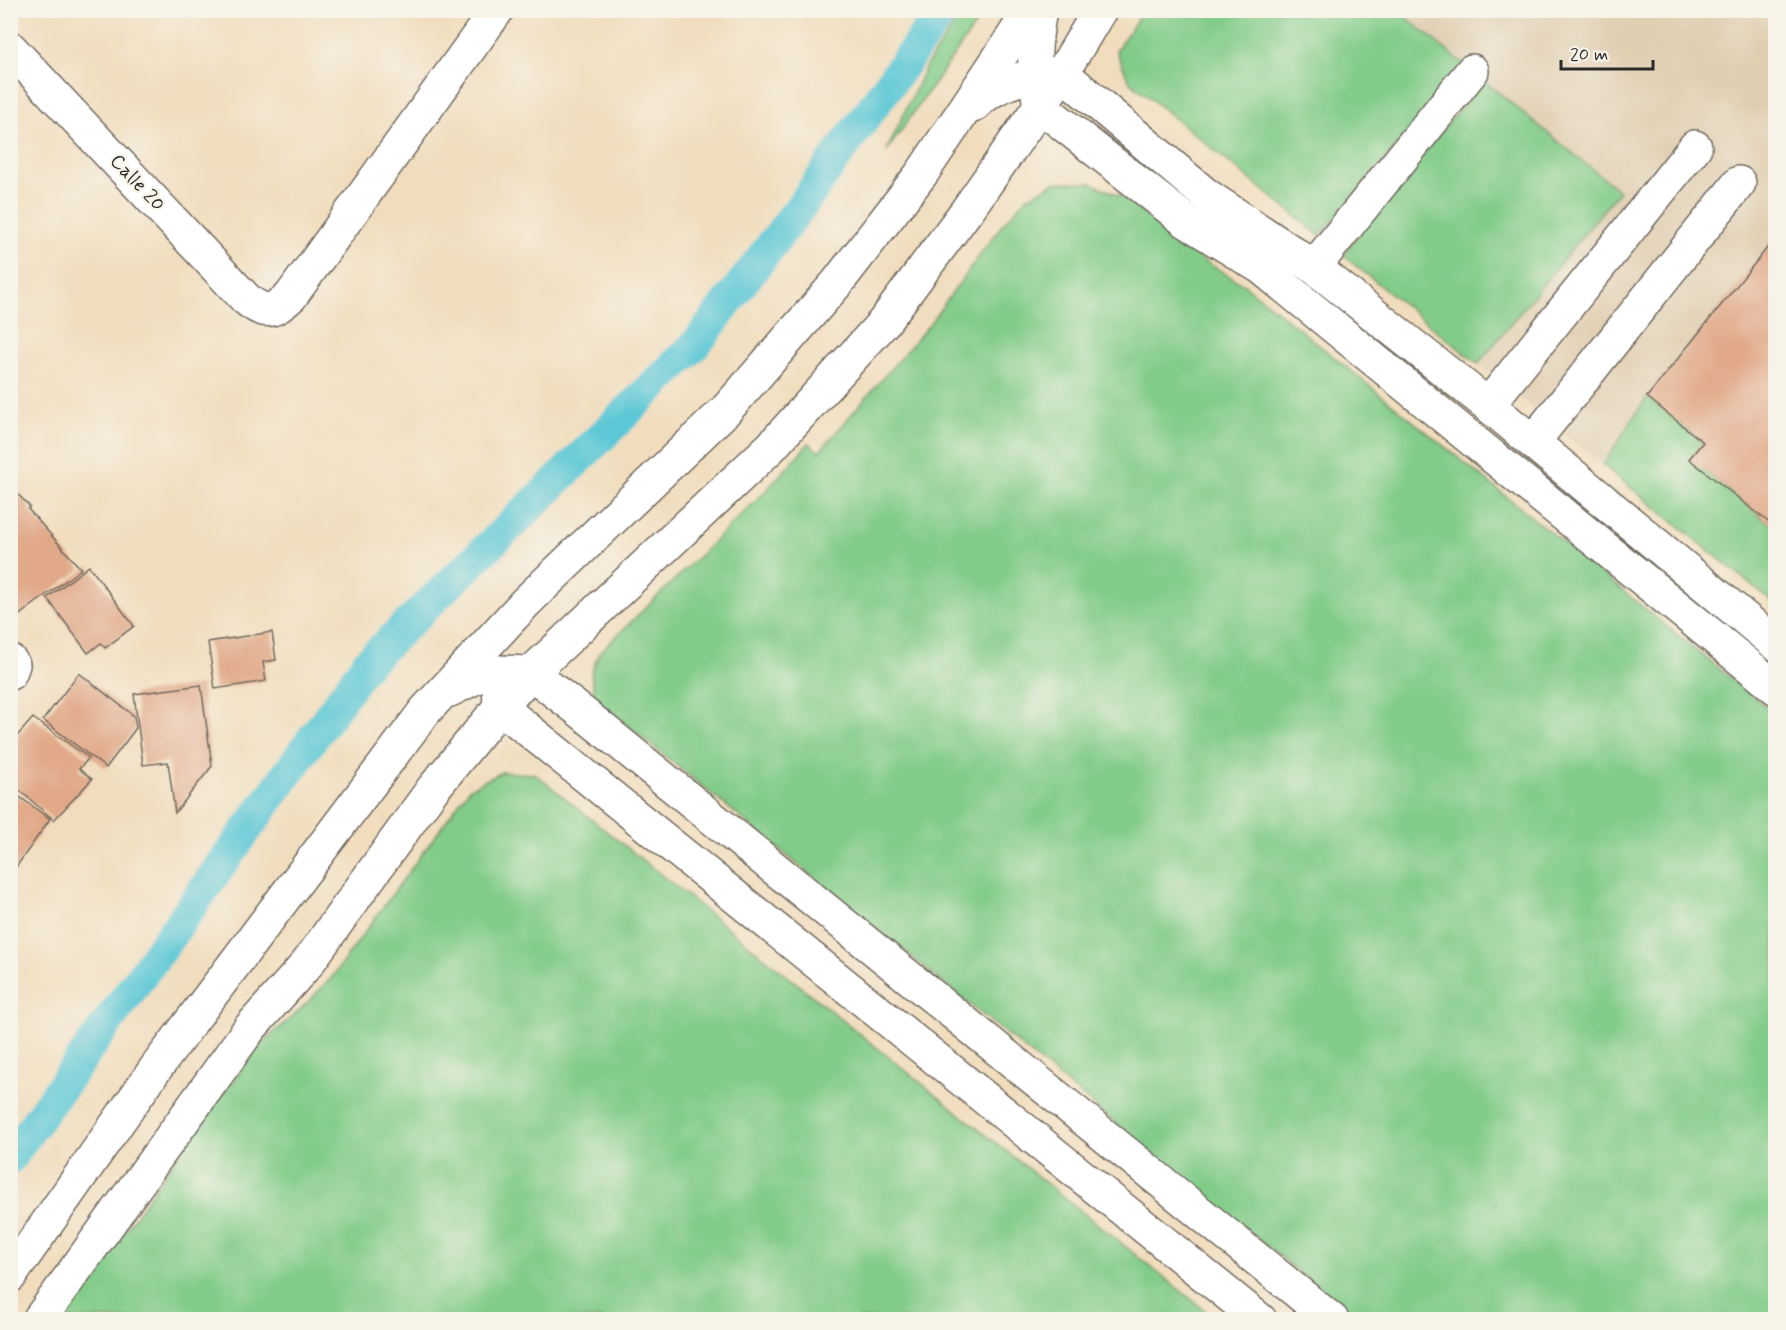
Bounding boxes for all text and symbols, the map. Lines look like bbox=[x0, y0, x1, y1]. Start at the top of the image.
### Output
scale bar bbox=[1561, 33, 1652, 71]
text: 20 m bbox=[1570, 43, 1608, 67]
street label: Calle 20 bbox=[103, 148, 171, 218]

